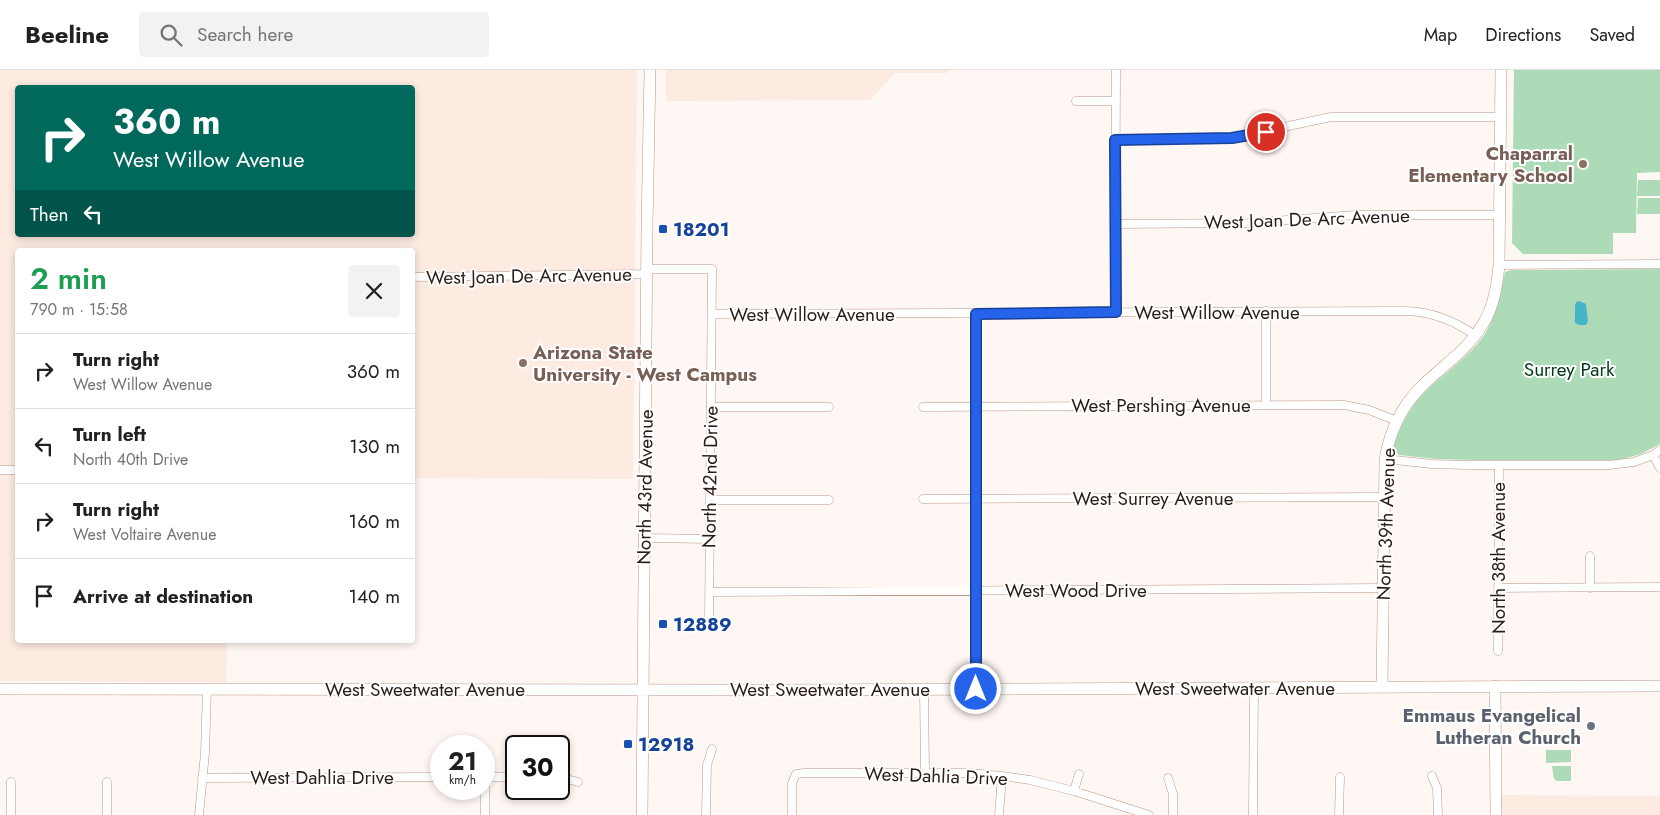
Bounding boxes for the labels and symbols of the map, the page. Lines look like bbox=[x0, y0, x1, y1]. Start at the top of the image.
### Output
pin bbox=[1245, 111, 1287, 153]
place label: Chaparral Elementary School bbox=[1408, 140, 1573, 189]
marker: Chaparral Elementary School bbox=[1577, 158, 1589, 170]
street label: West Joan De Arc Avenue bbox=[1204, 202, 1411, 236]
place label: 18201 bbox=[673, 216, 729, 243]
marker: 18201 bbox=[657, 223, 669, 235]
street label: West Joan De Arc Avenue bbox=[426, 261, 632, 291]
street label: West Willow Avenue bbox=[1134, 299, 1300, 326]
street label: West Willow Avenue bbox=[729, 301, 895, 328]
place label: Arizona State University - West Campus bbox=[532, 339, 757, 388]
park label: Surrey Park bbox=[1524, 356, 1615, 383]
marker: Arizona State University - West Campus bbox=[517, 357, 529, 369]
street label: West Pershing Avenue bbox=[1071, 392, 1251, 419]
street label: North 42nd Drive bbox=[695, 405, 725, 548]
street label: North 43rd Avenue bbox=[630, 409, 660, 565]
street label: North 39th Avenue bbox=[1370, 447, 1402, 601]
street label: North 38th Avenue bbox=[1485, 482, 1512, 634]
street label: West Surrey Avenue bbox=[1073, 485, 1234, 512]
street label: West Wood Drive bbox=[1005, 577, 1147, 604]
place label: 12889 bbox=[673, 611, 732, 638]
marker: 12889 bbox=[657, 618, 669, 630]
position arrow bbox=[949, 662, 1001, 714]
street label: West Sweetwater Avenue bbox=[1135, 675, 1335, 702]
street label: West Sweetwater Avenue bbox=[325, 676, 525, 703]
street label: West Sweetwater Avenue bbox=[730, 676, 930, 703]
place label: Emmaus Evangelical Lutheran Church bbox=[1403, 702, 1581, 751]
marker: Emmaus Evangelical Lutheran Church bbox=[1585, 720, 1597, 732]
place label: 12918 bbox=[638, 731, 694, 758]
speed limit sign: 30 bbox=[505, 735, 570, 800]
marker: 12918 bbox=[622, 738, 634, 750]
street label: West Dahlia Drive bbox=[864, 760, 1008, 792]
street label: West Dahlia Drive bbox=[250, 764, 394, 791]

